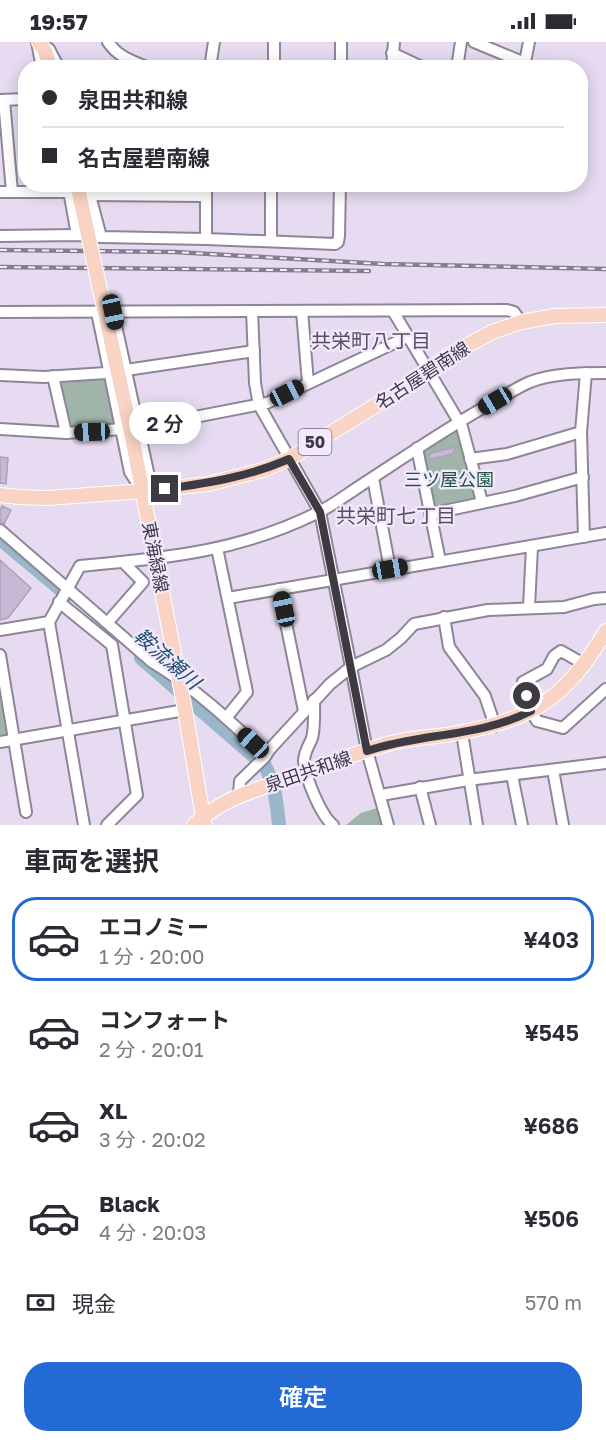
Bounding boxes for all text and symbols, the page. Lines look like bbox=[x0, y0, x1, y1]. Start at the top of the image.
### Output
text: 19:57 bbox=[30, 8, 88, 35]
text: 泉田共和線 bbox=[78, 86, 188, 113]
text: 名古屋碧南線 bbox=[78, 144, 210, 171]
car bbox=[100, 293, 126, 331]
district label: 共栄町八丁目 bbox=[311, 328, 431, 352]
street label: 名古屋碧南線 bbox=[371, 336, 473, 414]
car bbox=[267, 377, 307, 409]
car bbox=[475, 384, 515, 418]
callout: 2 分 bbox=[129, 402, 201, 444]
text: 2 分 bbox=[147, 411, 183, 435]
car bbox=[74, 422, 110, 442]
road number: 50 bbox=[298, 429, 332, 455]
park label: 三ツ屋公園 bbox=[404, 468, 494, 490]
route end bbox=[151, 475, 178, 502]
district label: 共栄町七丁目 bbox=[336, 503, 456, 527]
street label: 東海緑線 bbox=[138, 520, 174, 594]
car bbox=[371, 557, 409, 581]
car bbox=[271, 590, 297, 628]
water label: 鞍流瀬川 bbox=[130, 623, 208, 695]
route start bbox=[513, 682, 540, 709]
car bbox=[234, 724, 272, 762]
street label: 泉田共和線 bbox=[262, 746, 354, 796]
text: 車両を選択 bbox=[24, 845, 159, 877]
icon: car bbox=[27, 912, 81, 966]
text: エコノミー bbox=[99, 913, 209, 940]
text: ¥403 bbox=[524, 926, 579, 953]
text: 1 分 · 20:00 bbox=[99, 944, 205, 968]
icon: car bbox=[27, 1005, 81, 1059]
text: コンフォート bbox=[99, 1006, 230, 1033]
text: ¥545 bbox=[525, 1019, 579, 1046]
text: 2 分 · 20:01 bbox=[99, 1037, 204, 1061]
text: XL bbox=[99, 1097, 127, 1124]
icon: car bbox=[27, 1098, 81, 1152]
text: ¥686 bbox=[523, 1112, 579, 1139]
text: 3 分 · 20:02 bbox=[99, 1127, 206, 1151]
text: Black bbox=[99, 1190, 160, 1217]
icon: car bbox=[27, 1191, 81, 1245]
text: ¥506 bbox=[524, 1205, 579, 1232]
text: 4 分 · 20:03 bbox=[99, 1220, 206, 1244]
icon: cash bbox=[24, 1286, 57, 1319]
text: 現金 bbox=[72, 1290, 116, 1317]
text: 570 m bbox=[525, 1290, 582, 1314]
button: 確定 bbox=[24, 1362, 582, 1431]

